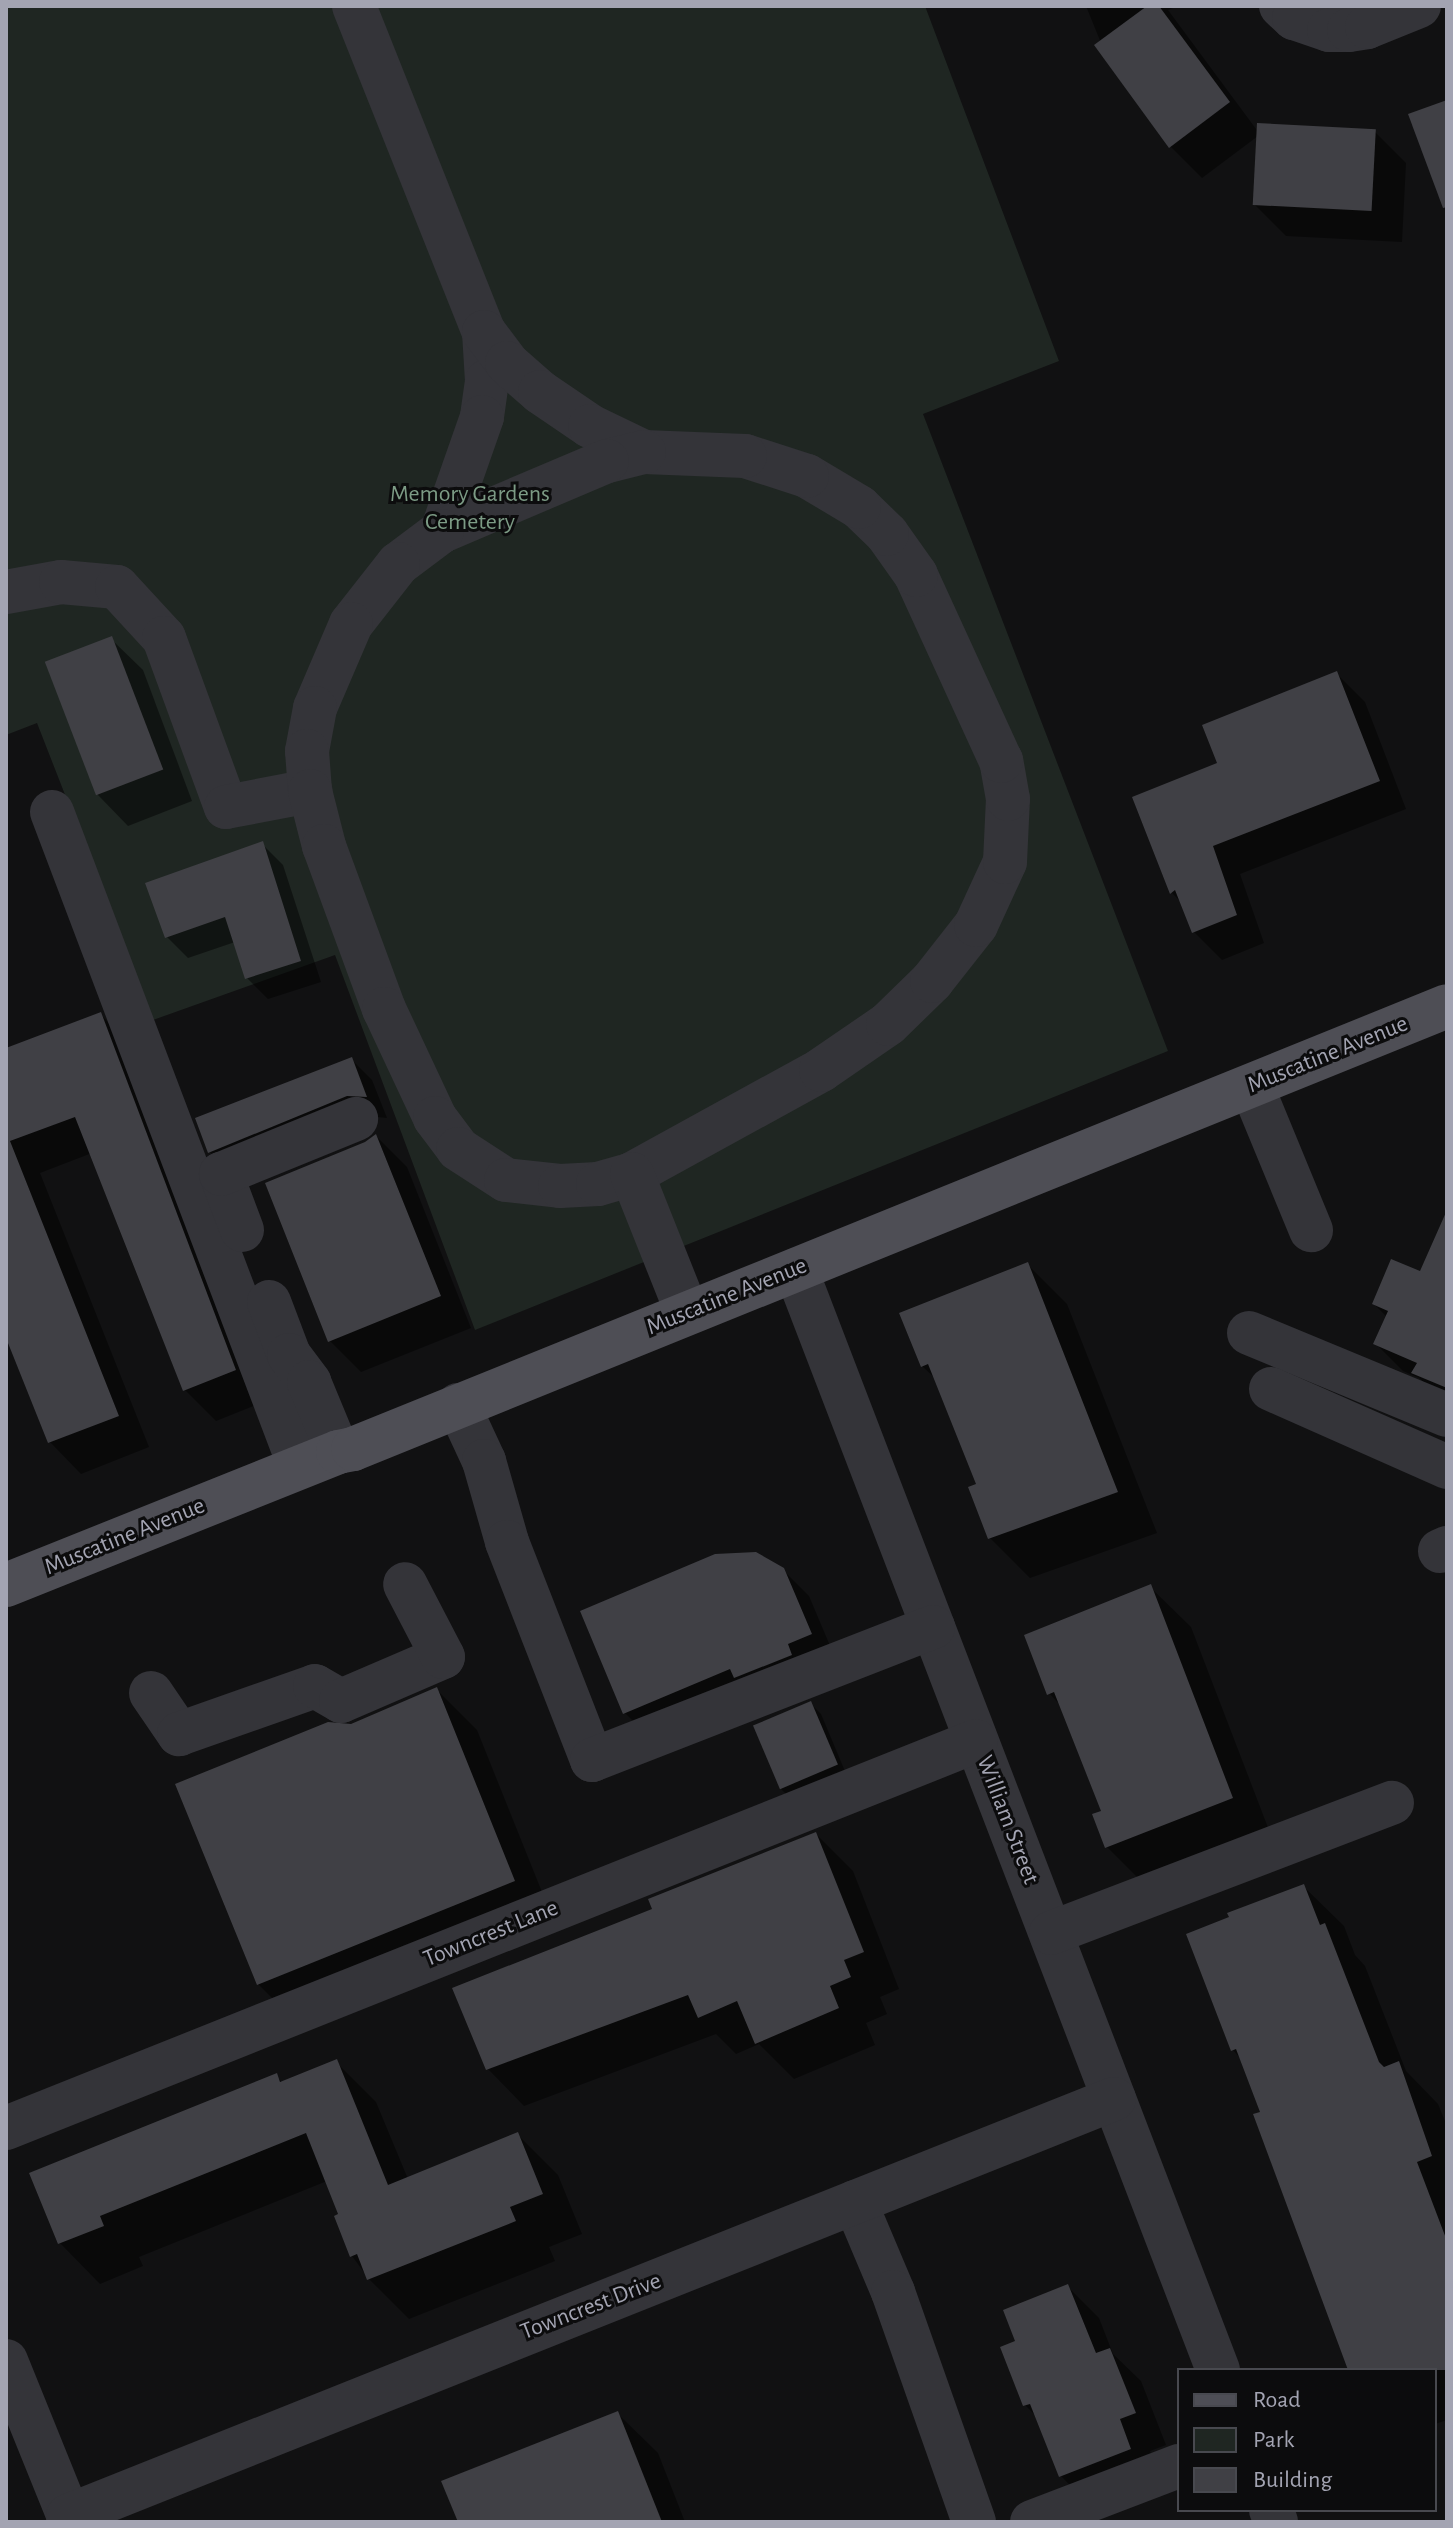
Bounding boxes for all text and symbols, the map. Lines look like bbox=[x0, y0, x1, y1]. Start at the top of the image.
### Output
park label: Memory Gardens Cemetery bbox=[390, 481, 550, 537]
street label: Muscatine Avenue bbox=[1244, 1010, 1412, 1100]
street label: Muscatine Avenue bbox=[643, 1252, 811, 1342]
street label: Muscatine Avenue bbox=[41, 1492, 209, 1582]
street label: William Street bbox=[969, 1752, 1045, 1888]
street label: Towncrest Lane bbox=[419, 1894, 563, 1974]
street label: Towncrest Drive bbox=[517, 2267, 665, 2347]
legend bbox=[1177, 2368, 1437, 2512]
text: Road bbox=[1253, 2388, 1301, 2412]
text: Park bbox=[1253, 2428, 1294, 2452]
text: Building bbox=[1253, 2468, 1332, 2492]

